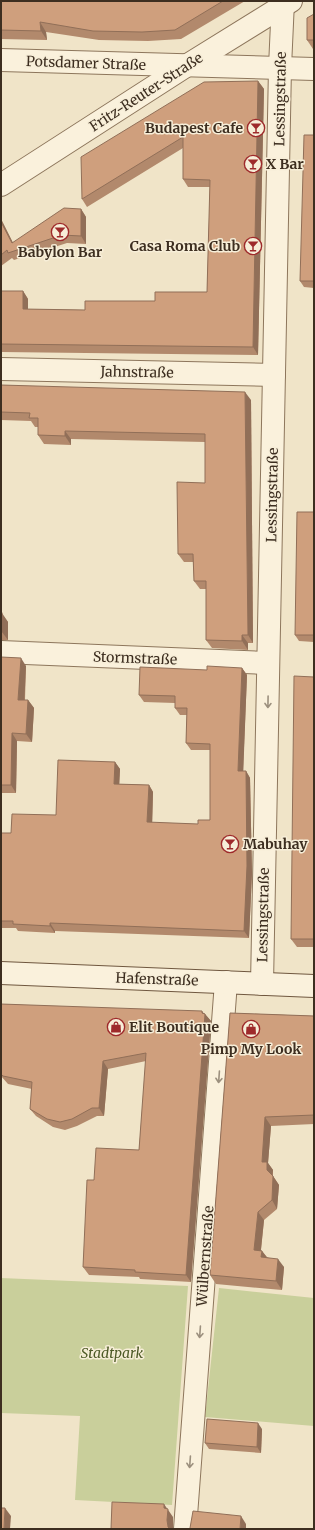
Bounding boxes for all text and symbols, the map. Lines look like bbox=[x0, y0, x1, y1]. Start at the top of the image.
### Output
street label: Fritz-Reuter-Straße bbox=[86, 49, 206, 135]
street label: Potsdamer Straße bbox=[26, 52, 146, 74]
street label: Lessingstraße bbox=[270, 52, 290, 146]
bar icon: Budapest Cafe bbox=[246, 118, 266, 138]
place label: Budapest Cafe bbox=[145, 119, 243, 137]
bar icon: X Bar bbox=[243, 154, 263, 174]
place label: X Bar bbox=[266, 155, 304, 173]
bar icon: Babylon Bar bbox=[50, 222, 70, 242]
bar icon: Casa Roma Club bbox=[243, 236, 263, 256]
place label: Casa Roma Club bbox=[130, 237, 240, 255]
place label: Babylon Bar bbox=[18, 243, 103, 261]
street label: Jahnstraße bbox=[99, 362, 174, 382]
street label: Lessingstraße bbox=[262, 448, 282, 542]
street label: Stormstraße bbox=[93, 648, 177, 668]
one-way arrow bbox=[264, 695, 271, 708]
bar icon: Mabuhay bbox=[220, 834, 240, 854]
place label: Mabuhay bbox=[243, 835, 308, 853]
street label: Lessingstraße bbox=[253, 868, 273, 962]
street label: Hafenstraße bbox=[115, 969, 199, 989]
shop icon: Elit Boutique bbox=[106, 1017, 126, 1037]
place label: Elit Boutique bbox=[129, 1018, 219, 1036]
shop icon: Pimp My Look bbox=[241, 1019, 261, 1039]
place label: Pimp My Look bbox=[201, 1040, 302, 1058]
one-way arrow bbox=[215, 1070, 222, 1083]
street label: Wülbernstraße bbox=[192, 1205, 218, 1308]
one-way arrow bbox=[196, 1325, 203, 1338]
park label: Stadtpark bbox=[81, 1344, 143, 1362]
one-way arrow bbox=[187, 1455, 194, 1468]

